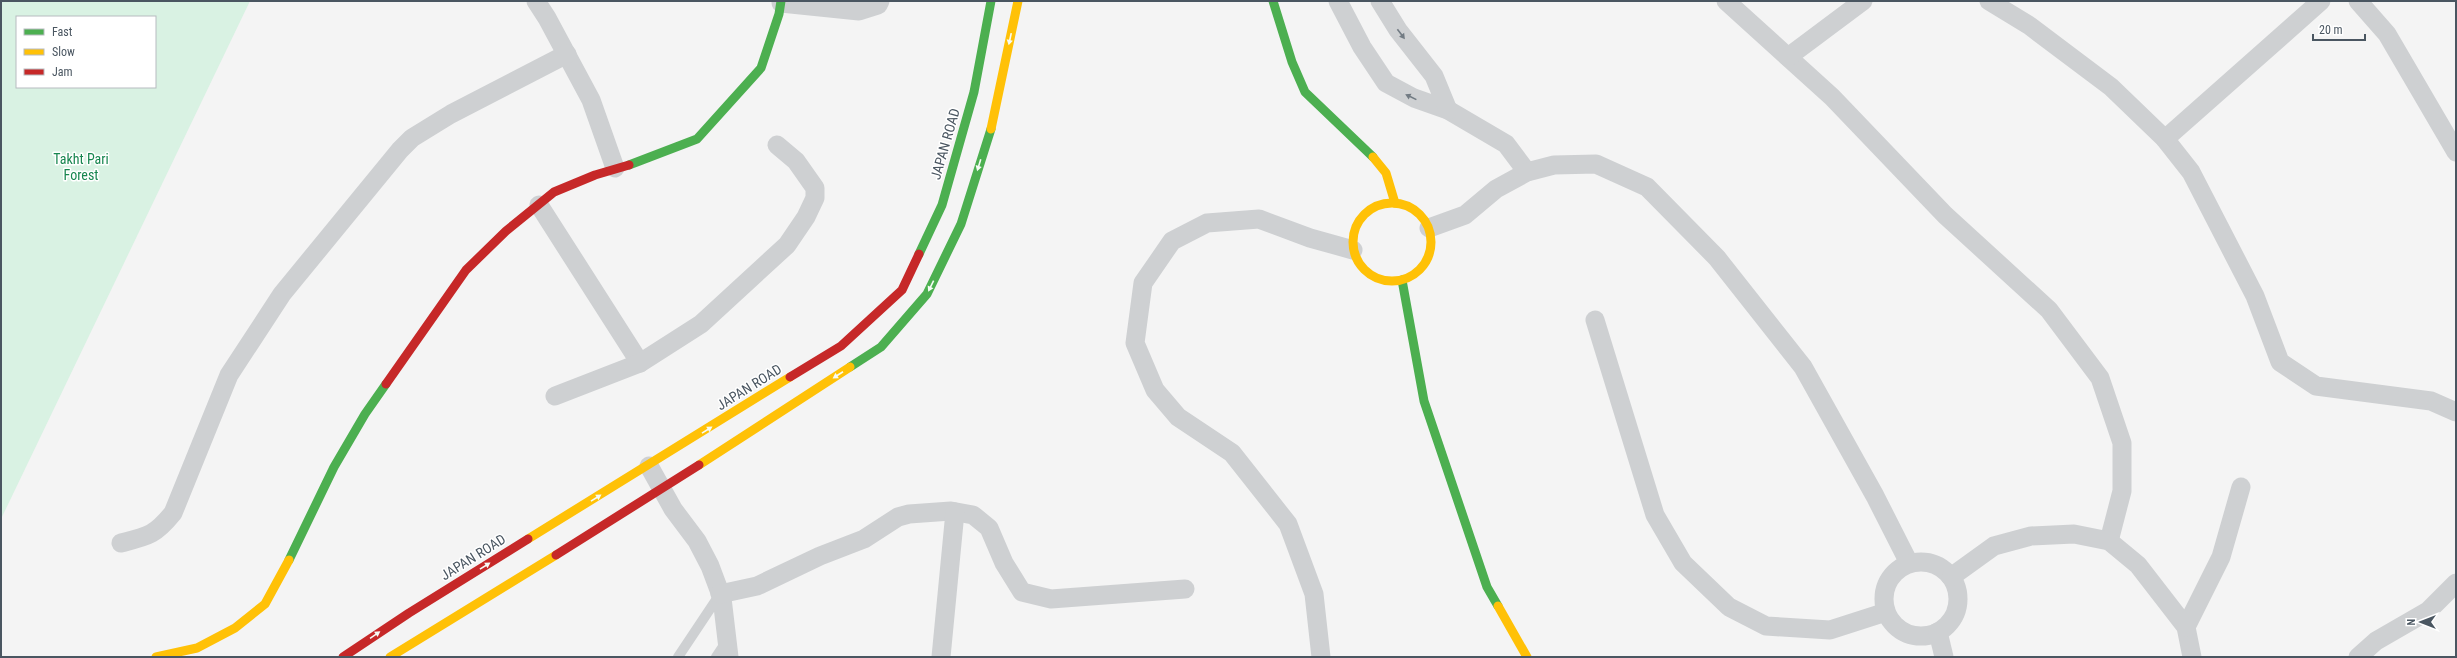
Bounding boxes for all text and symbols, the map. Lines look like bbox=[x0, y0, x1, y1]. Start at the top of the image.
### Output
legend bbox=[16, 16, 156, 88]
scale bar bbox=[2313, 16, 2365, 42]
text: 20 m bbox=[2319, 23, 2343, 37]
text: Fast bbox=[52, 25, 73, 39]
one-way arrow bbox=[1397, 29, 1405, 40]
one-way arrow bbox=[1007, 33, 1013, 45]
text: Slow bbox=[52, 45, 75, 59]
text: Jam bbox=[52, 65, 73, 79]
one-way arrow bbox=[1406, 93, 1417, 100]
street label: JAPAN ROAD bbox=[927, 107, 963, 181]
park label: Takht Pari Forest bbox=[53, 151, 109, 183]
one-way arrow bbox=[976, 160, 982, 172]
one-way arrow bbox=[928, 280, 934, 291]
street label: JAPAN ROAD bbox=[714, 361, 784, 413]
one-way arrow bbox=[833, 371, 843, 379]
one-way arrow bbox=[701, 426, 713, 433]
one-way arrow bbox=[591, 494, 601, 502]
street label: JAPAN ROAD bbox=[438, 531, 508, 583]
one-way arrow bbox=[479, 562, 491, 569]
north arrow bbox=[2401, 602, 2441, 642]
text: N bbox=[2405, 618, 2418, 625]
one-way arrow bbox=[370, 631, 381, 639]

